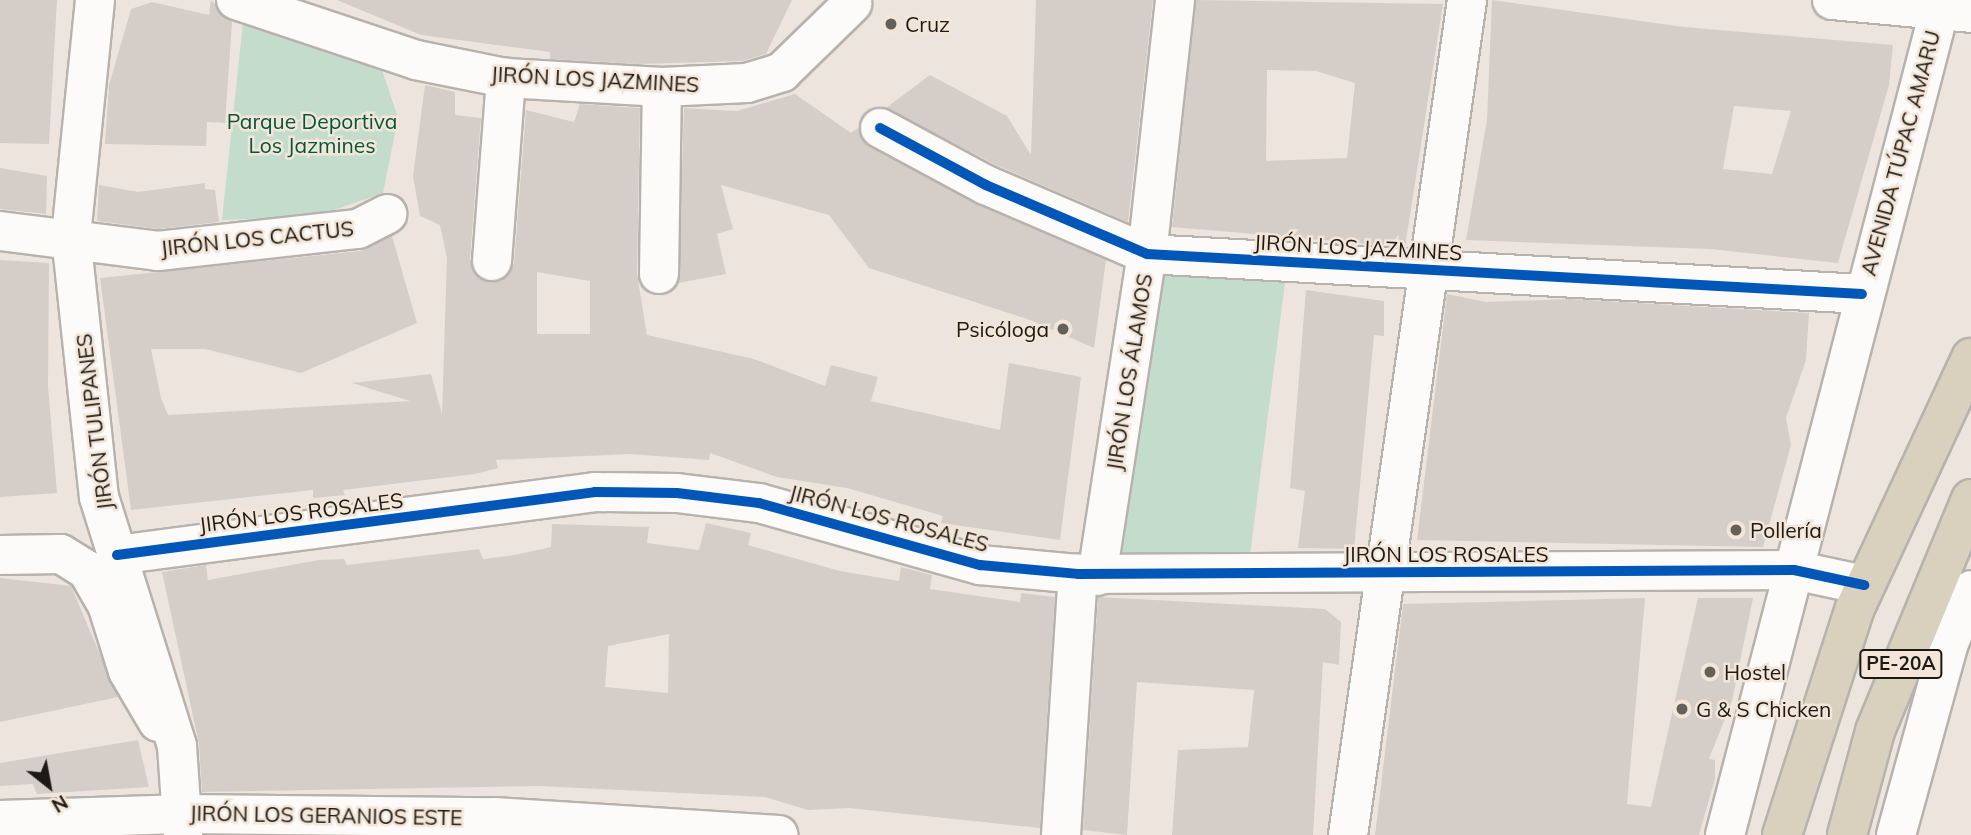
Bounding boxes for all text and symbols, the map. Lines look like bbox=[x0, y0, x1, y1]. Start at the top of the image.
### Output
place label: Cruz bbox=[905, 11, 950, 37]
marker: Cruz bbox=[883, 16, 899, 32]
street label: AVENIDA TÚPAC AMARU bbox=[1855, 28, 1945, 278]
street label: JIRÓN LOS JAZMINES bbox=[490, 61, 700, 97]
park label: Parque Deportiva Los Jazmines bbox=[227, 108, 397, 158]
street label: JIRÓN LOS CACTUS bbox=[159, 215, 355, 261]
street label: JIRÓN LOS JAZMINES bbox=[1253, 229, 1463, 265]
street label: JIRÓN LOS ÁLAMOS bbox=[1101, 272, 1157, 472]
place label: Psicóloga bbox=[956, 316, 1049, 342]
marker: Psicóloga bbox=[1055, 321, 1071, 337]
street label: JIRÓN TULIPANES bbox=[71, 332, 117, 512]
street label: JIRÓN LOS ROSALES bbox=[787, 479, 991, 557]
street label: JIRÓN LOS ROSALES bbox=[198, 487, 404, 537]
place label: Pollería bbox=[1750, 517, 1822, 543]
marker: Pollería bbox=[1728, 522, 1744, 538]
street label: JIRÓN LOS ROSALES bbox=[1343, 541, 1549, 567]
road number: PE-20A bbox=[1859, 649, 1943, 680]
place label: Hostel bbox=[1724, 659, 1786, 685]
marker: Hostel bbox=[1702, 664, 1718, 680]
place label: G & S Chicken bbox=[1696, 696, 1831, 722]
marker: G & S Chicken bbox=[1674, 701, 1690, 717]
north arrow bbox=[14, 751, 84, 821]
text: N bbox=[47, 790, 72, 818]
street label: JIRÓN LOS GERANIOS ESTE bbox=[189, 800, 463, 830]

